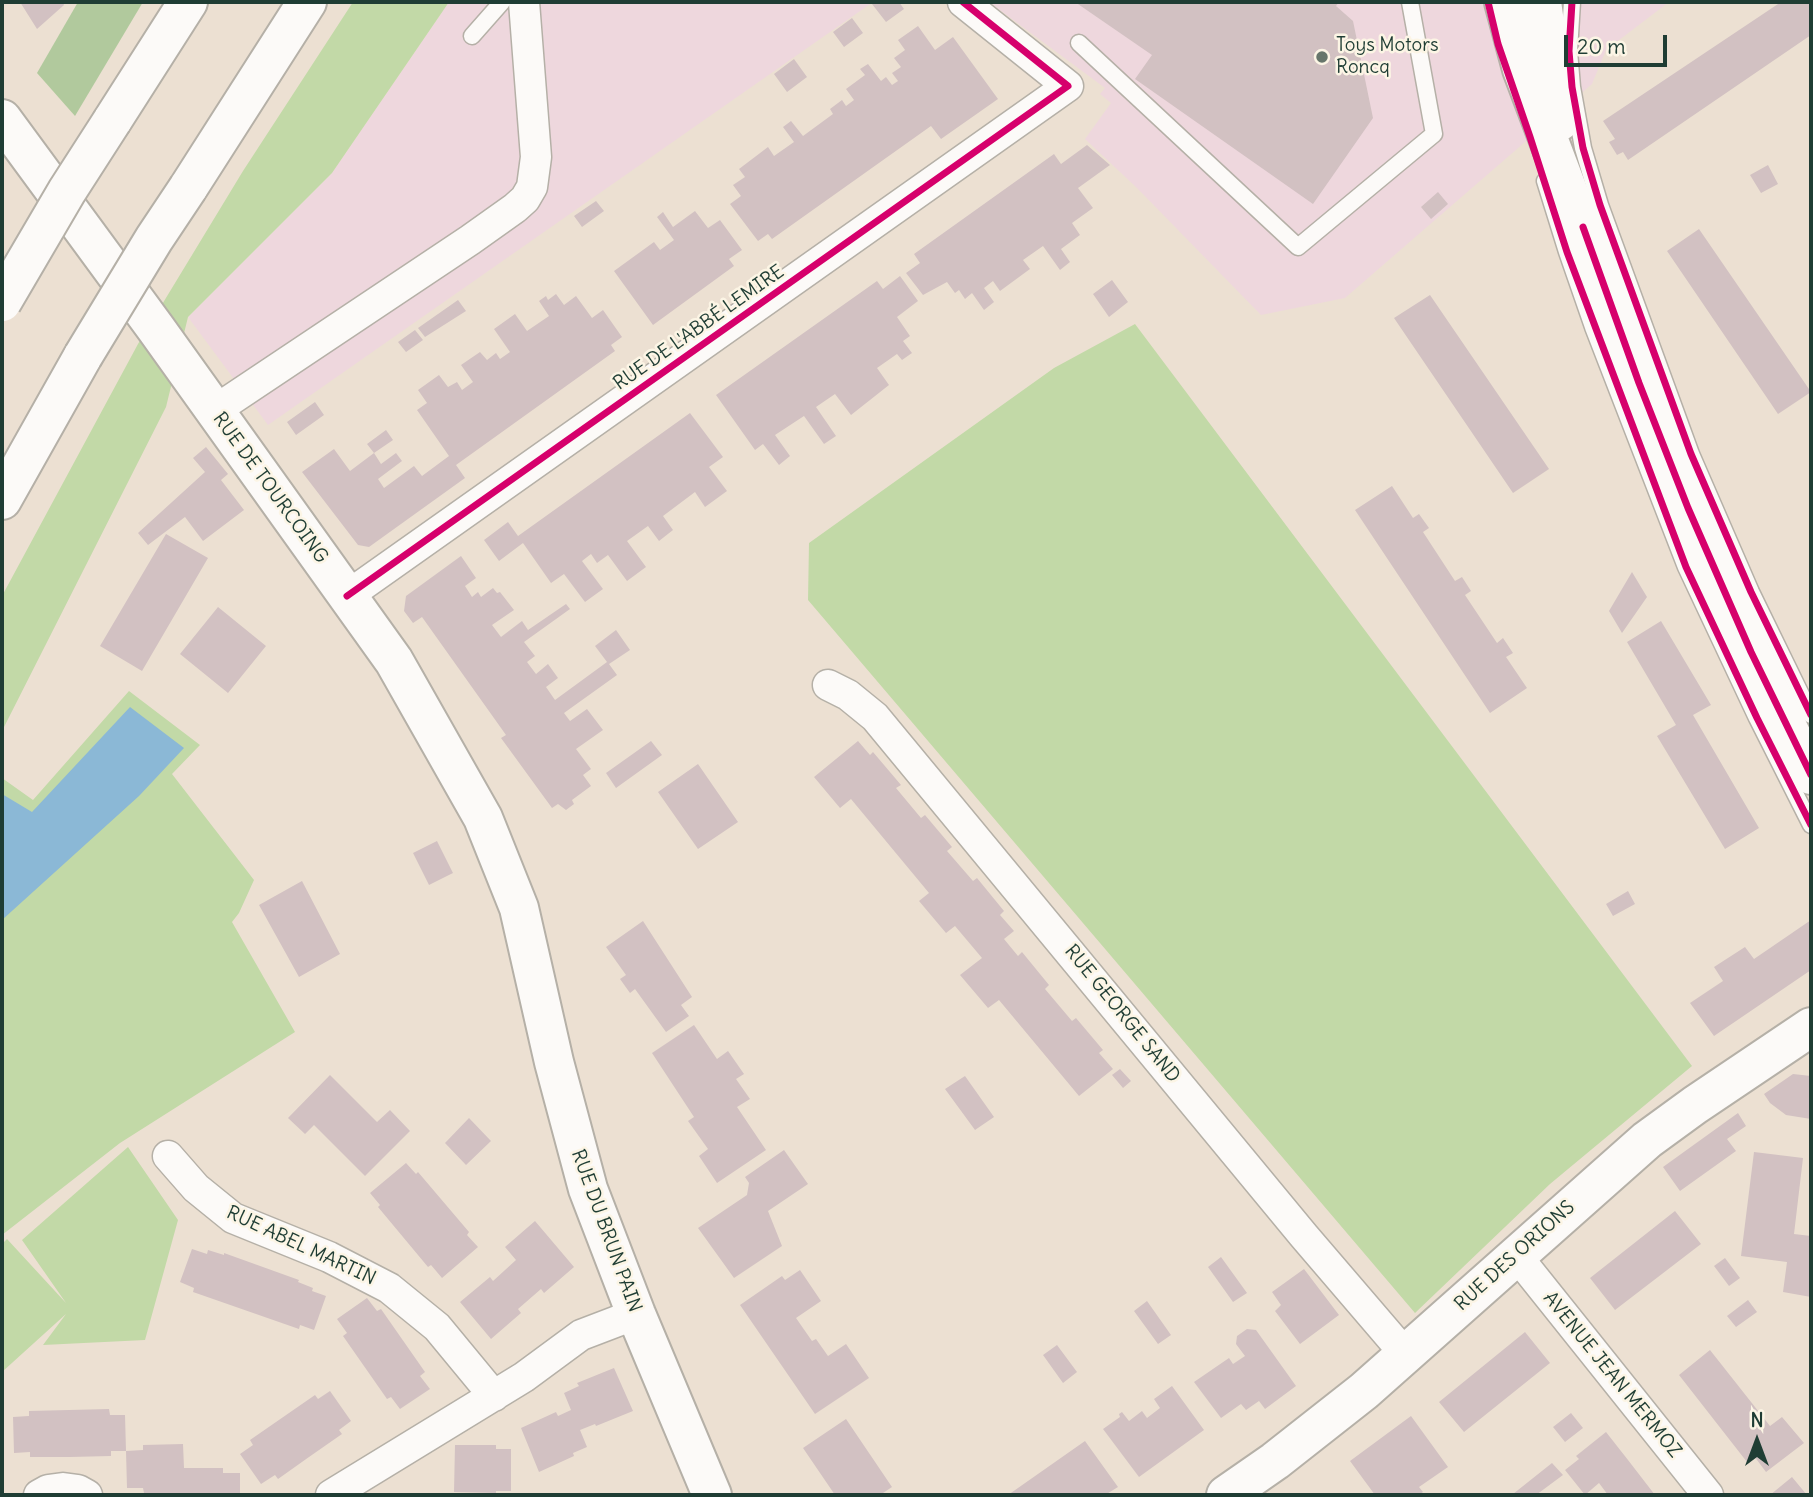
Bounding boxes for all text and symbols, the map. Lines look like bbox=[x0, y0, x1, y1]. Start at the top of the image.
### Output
scale bar bbox=[1568, 21, 1671, 65]
text: 20 m bbox=[1577, 33, 1626, 60]
place label: Toys Motors Roncq bbox=[1336, 35, 1439, 79]
marker: Toys Motors Roncq bbox=[1314, 49, 1330, 65]
street label: RUE DE L'ABBÉ LEMIRE bbox=[609, 260, 789, 396]
street label: RUE DE TOURCOING bbox=[208, 408, 332, 568]
street label: RUE GEORGE SAND bbox=[1059, 940, 1185, 1088]
street label: RUE DU BRUN PAIN bbox=[566, 1147, 646, 1315]
street label: RUE DES ORIONS bbox=[1450, 1196, 1580, 1316]
street label: RUE ABEL MARTIN bbox=[223, 1201, 379, 1291]
street label: AVENUE JEAN MERMOZ bbox=[1538, 1287, 1686, 1463]
north arrow bbox=[1722, 1406, 1792, 1476]
text: N bbox=[1750, 1408, 1764, 1432]

